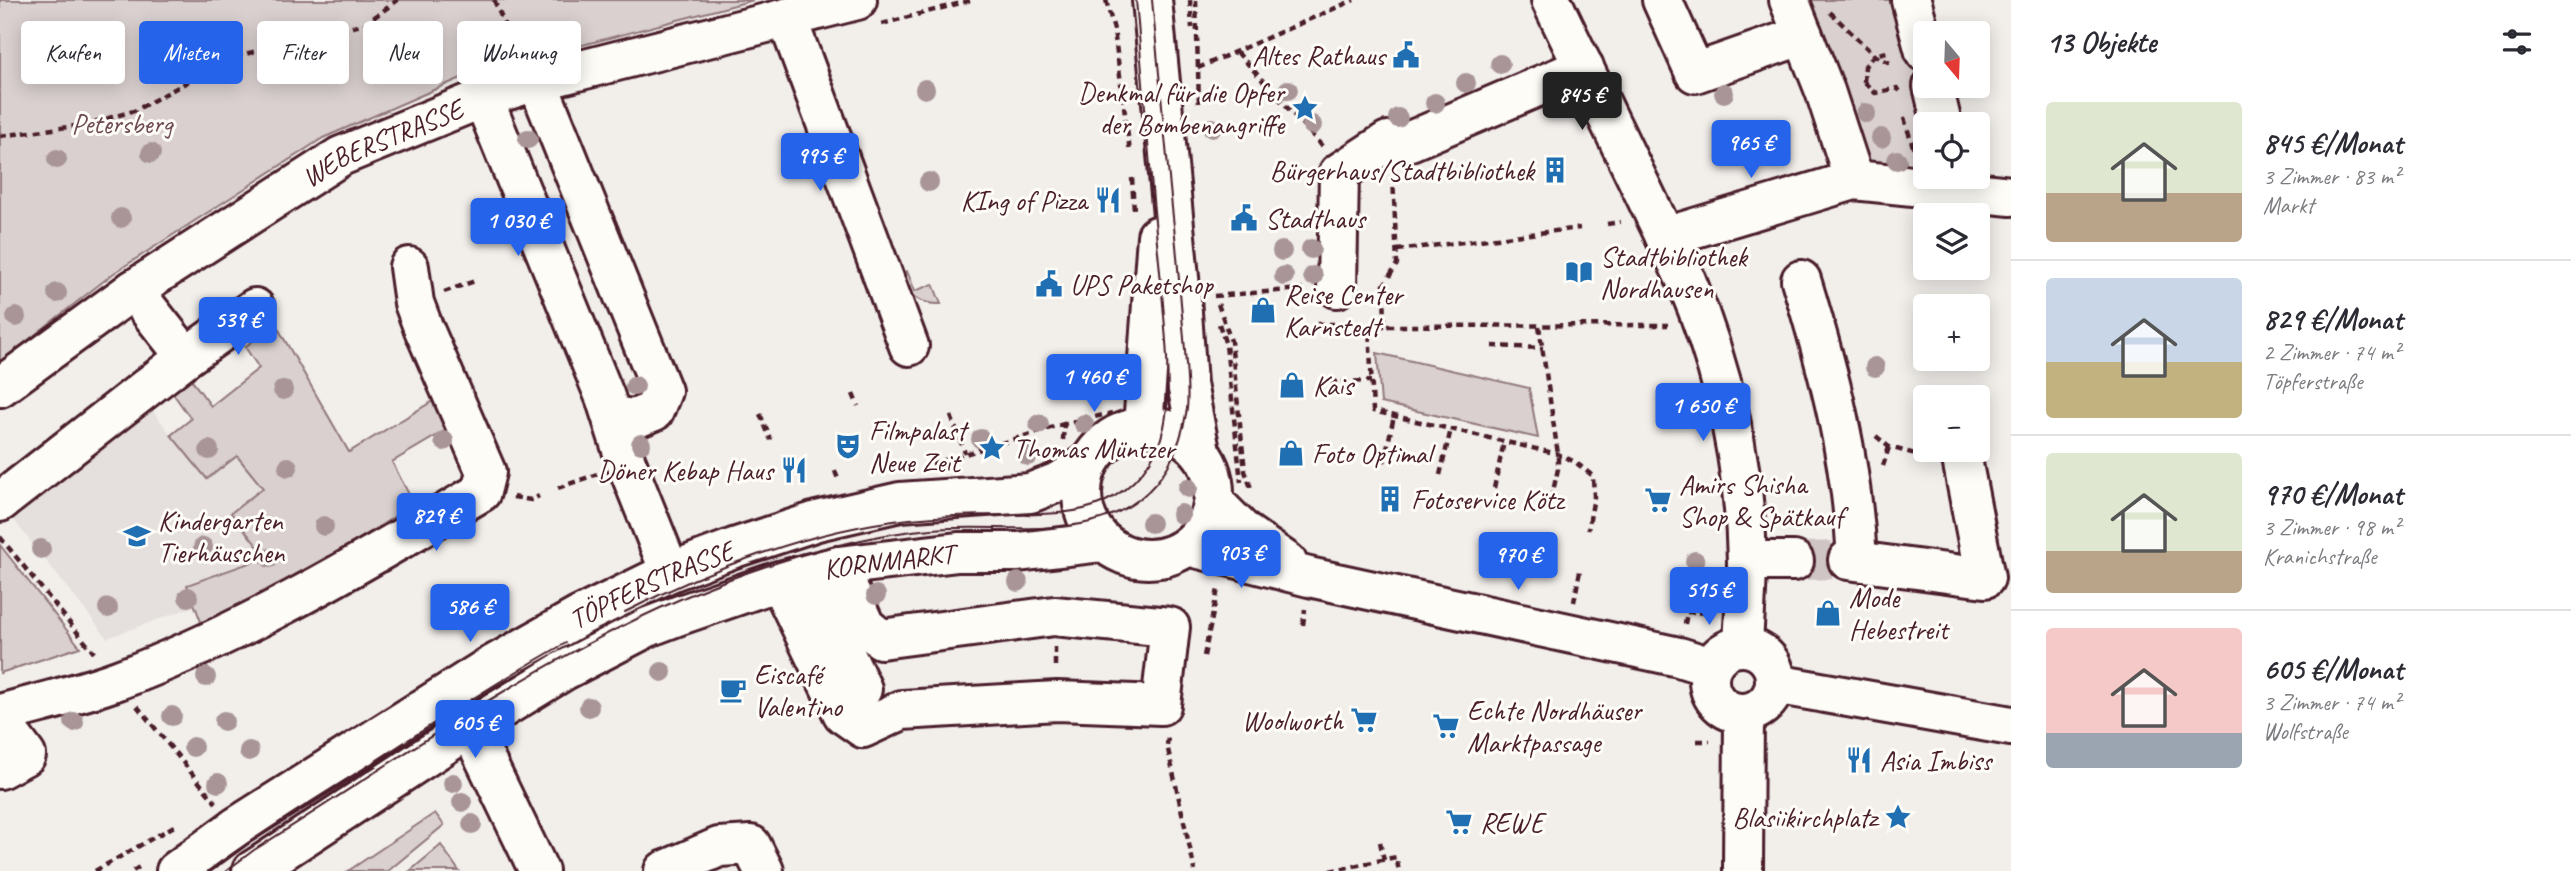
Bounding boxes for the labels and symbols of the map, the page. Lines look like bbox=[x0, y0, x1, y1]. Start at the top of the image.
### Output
north arrow bbox=[1913, 21, 1990, 98]
place label: Altes Rathaus bbox=[1252, 38, 1387, 73]
public building icon: Altes Rathaus bbox=[1391, 40, 1421, 70]
pin: 845 € bbox=[1533, 72, 1631, 132]
place label: Denkmal für die Opfer der Bombenangriffe bbox=[1078, 75, 1286, 142]
street label: WEBERSTRASSE bbox=[295, 90, 470, 194]
place icon: Denkmal für die Opfer der Bombenangriffe bbox=[1290, 93, 1320, 123]
park label: Petersberg bbox=[72, 106, 174, 141]
pin: 965 € bbox=[1702, 120, 1800, 180]
pin: 995 € bbox=[771, 134, 869, 193]
place label: Bürgerhaus/Stadtbibliothek bbox=[1270, 153, 1536, 188]
building icon: Bürgerhaus/Stadtbibliothek bbox=[1540, 155, 1570, 185]
place label: KIng of Pizza bbox=[961, 183, 1090, 218]
restaurant icon: KIng of Pizza bbox=[1093, 185, 1123, 215]
pin: 1 030 € bbox=[453, 198, 583, 258]
place label: Stadthaus bbox=[1265, 201, 1368, 236]
public building icon: Stadthaus bbox=[1229, 203, 1259, 233]
place label: Stadtbibliothek Nordhausen bbox=[1600, 239, 1748, 306]
library icon: Stadtbibliothek Nordhausen bbox=[1564, 257, 1594, 287]
place label: UPS Paketshop bbox=[1070, 267, 1214, 302]
public building icon: UPS Paketshop bbox=[1034, 269, 1064, 299]
place label: Reise Center Karnstedt bbox=[1284, 277, 1405, 344]
shop icon: Reise Center Karnstedt bbox=[1248, 295, 1278, 325]
pin: 539 € bbox=[189, 298, 287, 357]
pin: 1 460 € bbox=[1029, 354, 1159, 414]
place label: Kais bbox=[1313, 368, 1355, 403]
shop icon: Kais bbox=[1277, 370, 1307, 400]
pin: 1 650 € bbox=[1638, 384, 1768, 443]
place label: Filmpalast Neue Zeit bbox=[869, 413, 970, 480]
theatre icon: Filmpalast Neue Zeit bbox=[833, 431, 863, 461]
place label: Thomas Müntzer bbox=[1013, 431, 1177, 466]
place icon: Thomas Müntzer bbox=[977, 433, 1007, 463]
place label: Foto Optimal bbox=[1312, 436, 1437, 471]
shop icon: Foto Optimal bbox=[1276, 438, 1306, 468]
place label: Döner Kebap Haus bbox=[597, 453, 775, 488]
restaurant icon: Döner Kebap Haus bbox=[779, 455, 809, 485]
place label: Amirs Shisha Shop & Spätkauf bbox=[1679, 467, 1849, 534]
place label: Fotoservice Kötz bbox=[1411, 482, 1566, 517]
building icon: Fotoservice Kötz bbox=[1375, 484, 1405, 514]
supermarket icon: Amirs Shisha Shop & Spätkauf bbox=[1643, 485, 1673, 515]
pin: 829 € bbox=[387, 494, 485, 553]
place label: Kindergarten Tierhäuschen bbox=[158, 503, 286, 570]
school or university icon: Kindergarten Tierhäuschen bbox=[122, 521, 152, 551]
pin: 903 € bbox=[1192, 530, 1290, 590]
street label: TÖPFERSTRASSE bbox=[562, 531, 741, 636]
pin: 970 € bbox=[1469, 532, 1567, 592]
street label: KORNMARKT bbox=[819, 534, 962, 587]
pin: 515 € bbox=[1660, 568, 1758, 627]
place label: Mode Hebestreit bbox=[1849, 580, 1950, 647]
pin: 586 € bbox=[421, 584, 519, 644]
shop icon: Mode Hebestreit bbox=[1813, 598, 1843, 628]
place label: Eiscafé Valentino bbox=[754, 657, 844, 724]
cafe icon: Eiscafé Valentino bbox=[718, 675, 748, 705]
place label: Echte Nordhäuser Marktpassage bbox=[1467, 693, 1643, 760]
pin: 605 € bbox=[426, 700, 524, 760]
place label: Woolworth bbox=[1242, 703, 1344, 738]
supermarket icon: Woolworth bbox=[1349, 705, 1379, 735]
supermarket icon: Echte Nordhäuser Marktpassage bbox=[1431, 711, 1461, 741]
place label: Asia Imbiss bbox=[1880, 743, 1994, 778]
restaurant icon: Asia Imbiss bbox=[1844, 745, 1874, 775]
place label: Blasiikirchplatz bbox=[1732, 800, 1880, 835]
place icon: Blasiikirchplatz bbox=[1883, 802, 1913, 832]
place label: REWE bbox=[1480, 805, 1547, 840]
supermarket icon: REWE bbox=[1444, 807, 1474, 837]

